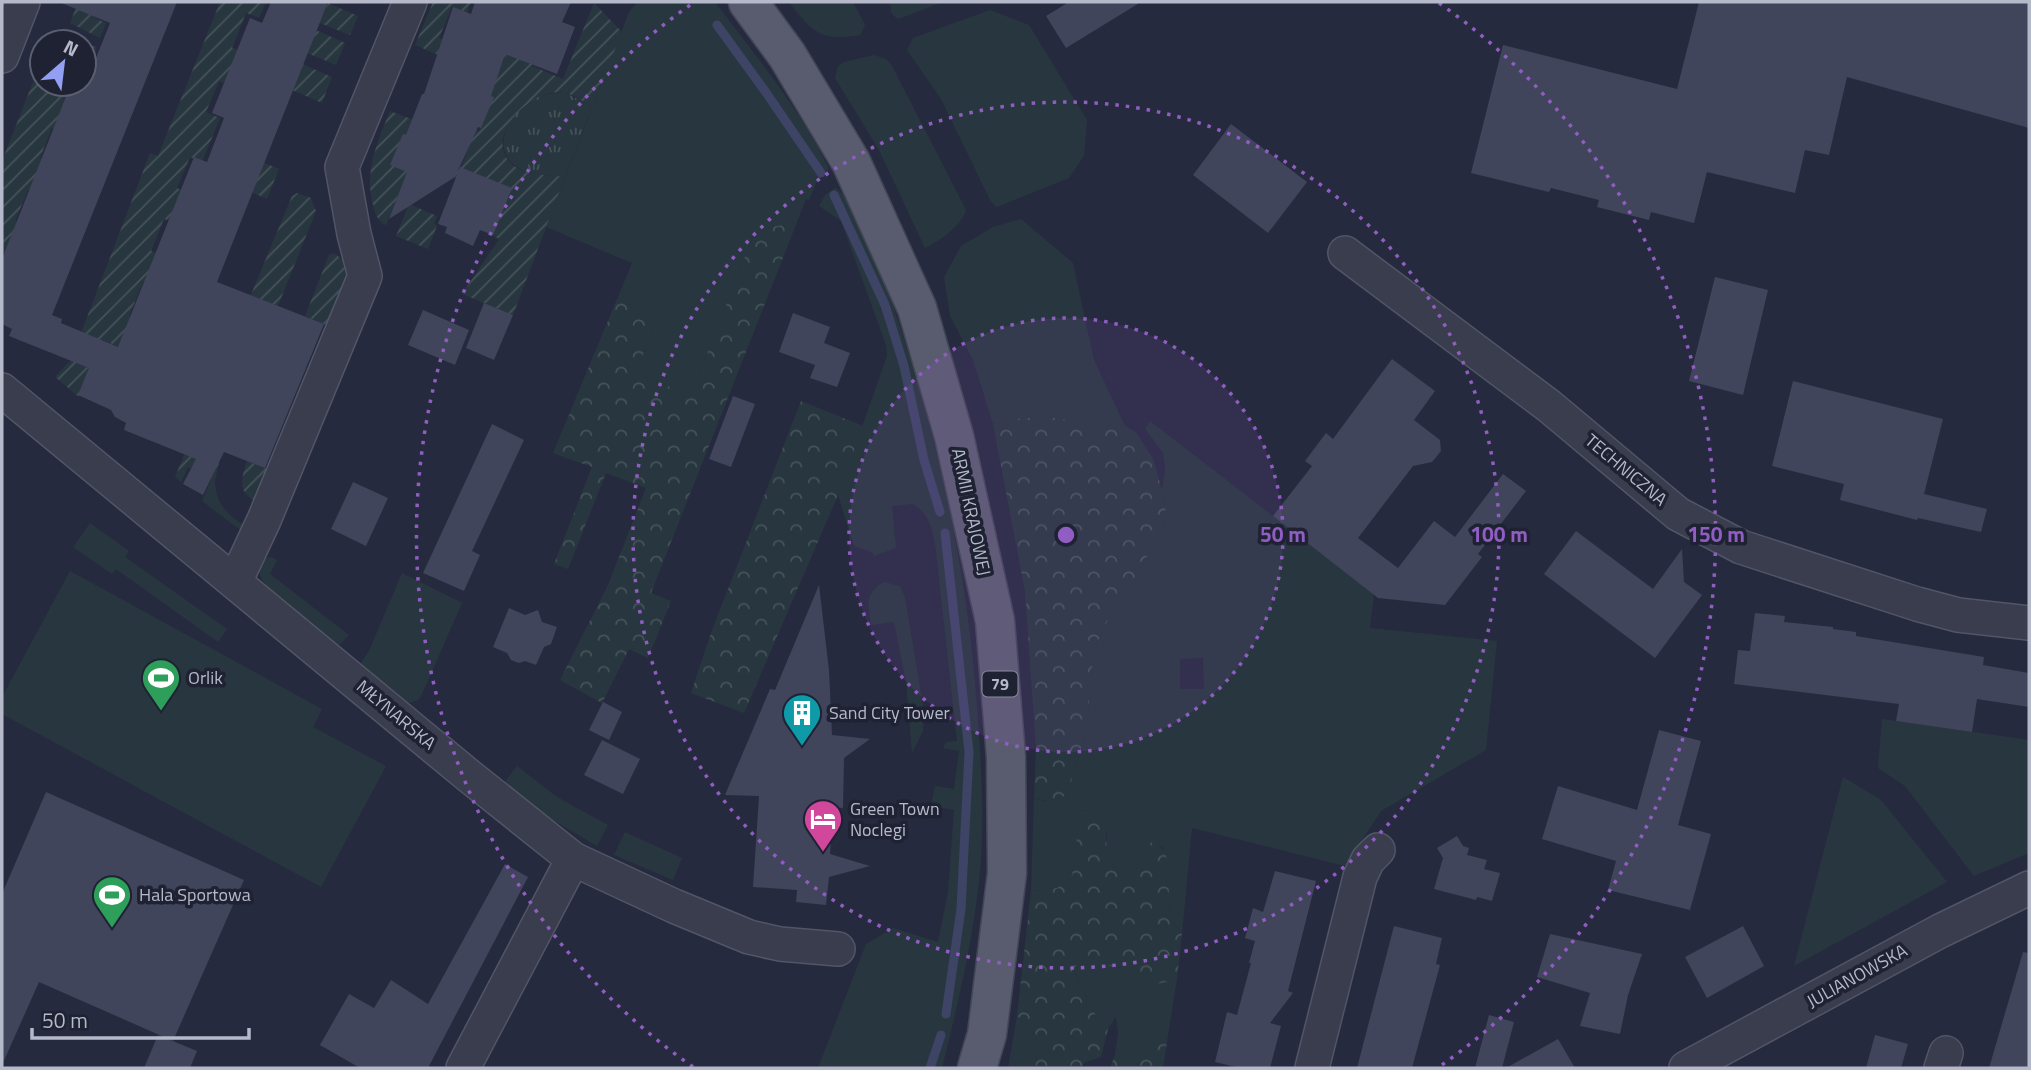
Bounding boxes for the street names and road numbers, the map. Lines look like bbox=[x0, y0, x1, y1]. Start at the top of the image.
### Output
street label: TECHNICZNA bbox=[1579, 427, 1674, 512]
street label: ARMII KRAJOWEJ bbox=[945, 446, 998, 578]
road number: 79 bbox=[982, 671, 1018, 696]
street label: MŁYNARSKA bbox=[351, 673, 442, 756]
street label: JULIANOWSKA bbox=[1802, 937, 1912, 1014]

